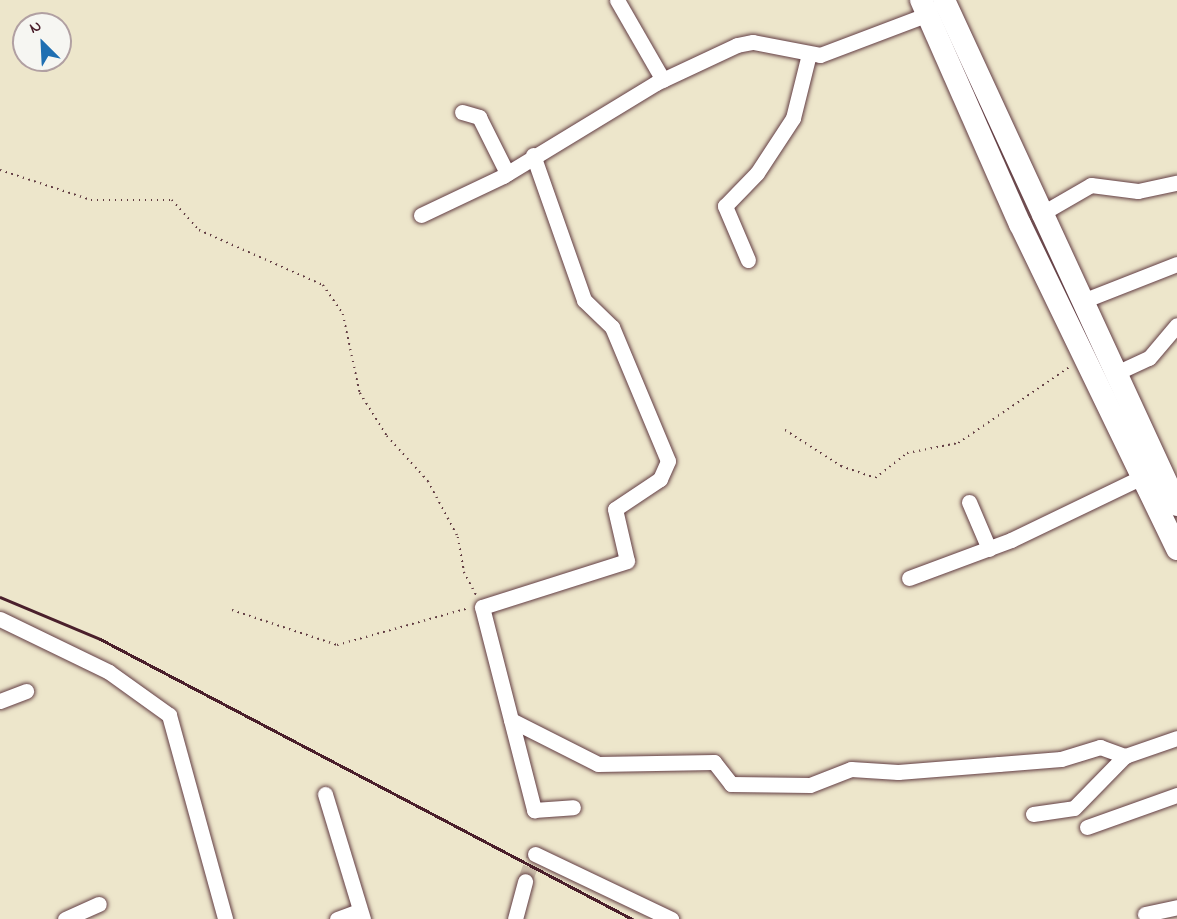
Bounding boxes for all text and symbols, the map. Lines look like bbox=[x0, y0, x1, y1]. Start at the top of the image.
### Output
north arrow bbox=[12, 12, 72, 72]
text: N bbox=[26, 14, 45, 41]

